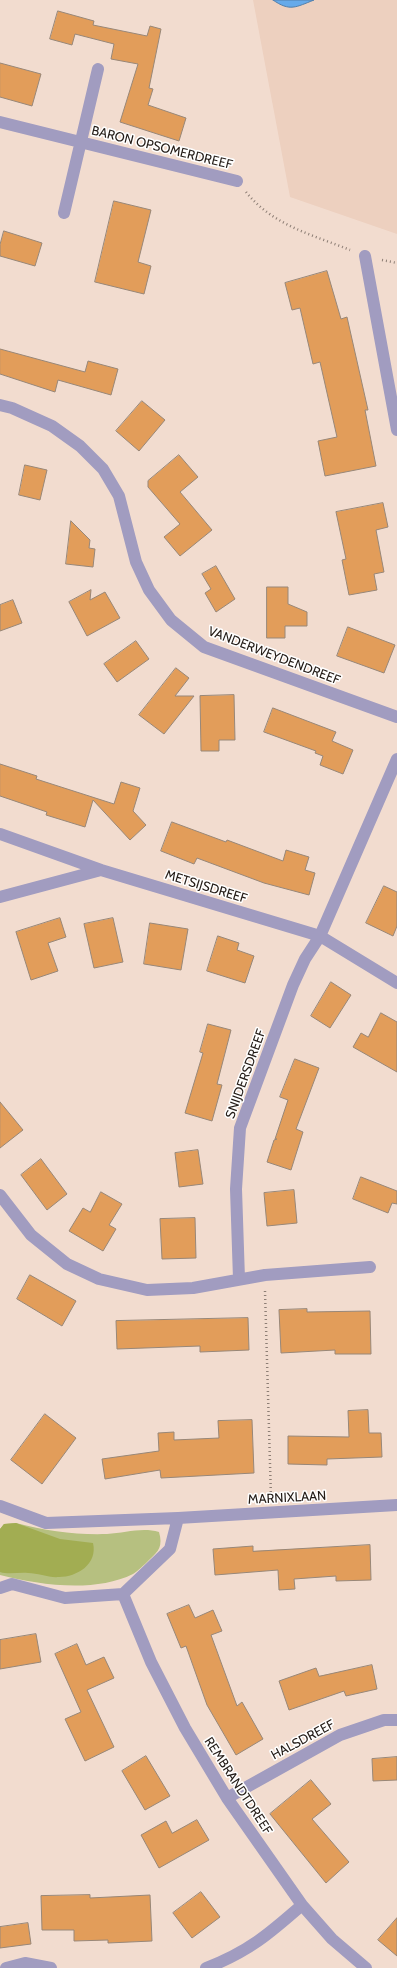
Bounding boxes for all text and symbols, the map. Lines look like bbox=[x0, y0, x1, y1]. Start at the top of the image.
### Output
street label: BARON OPSOMERDREEF bbox=[90, 123, 234, 173]
street label: VANDERWEYDENDREEF bbox=[206, 624, 342, 688]
street label: METSIJSDREEF bbox=[163, 867, 249, 907]
street label: SNIJDERSDREEF bbox=[223, 1027, 269, 1121]
street label: MARNIXLAAN bbox=[248, 1488, 326, 1508]
street label: HALSDREEF bbox=[269, 1717, 337, 1763]
street label: REMBRANDTDREEF bbox=[201, 1734, 275, 1838]

